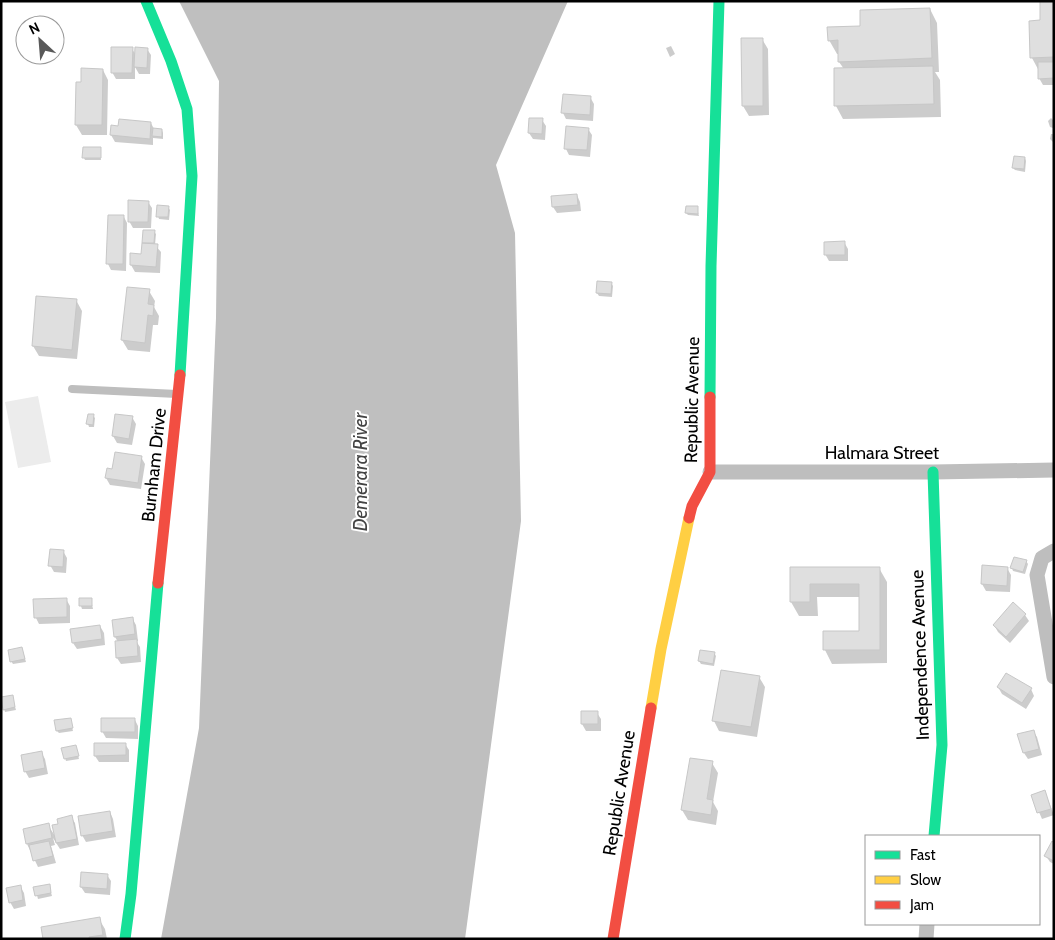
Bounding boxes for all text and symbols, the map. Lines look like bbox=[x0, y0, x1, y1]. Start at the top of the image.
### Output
north arrow bbox=[15, 15, 65, 65]
text: N bbox=[26, 18, 43, 39]
street label: Republic Avenue bbox=[680, 337, 704, 463]
street label: Burnham Drive bbox=[137, 407, 171, 523]
water label: Demerara River bbox=[349, 412, 372, 531]
street label: Halmara Street bbox=[825, 442, 939, 464]
street label: Independence Avenue bbox=[906, 569, 934, 741]
street label: Republic Avenue bbox=[598, 729, 640, 857]
legend bbox=[865, 835, 1040, 925]
text: Fast bbox=[910, 846, 935, 864]
text: Slow bbox=[910, 871, 941, 889]
text: Jam bbox=[909, 896, 934, 914]

